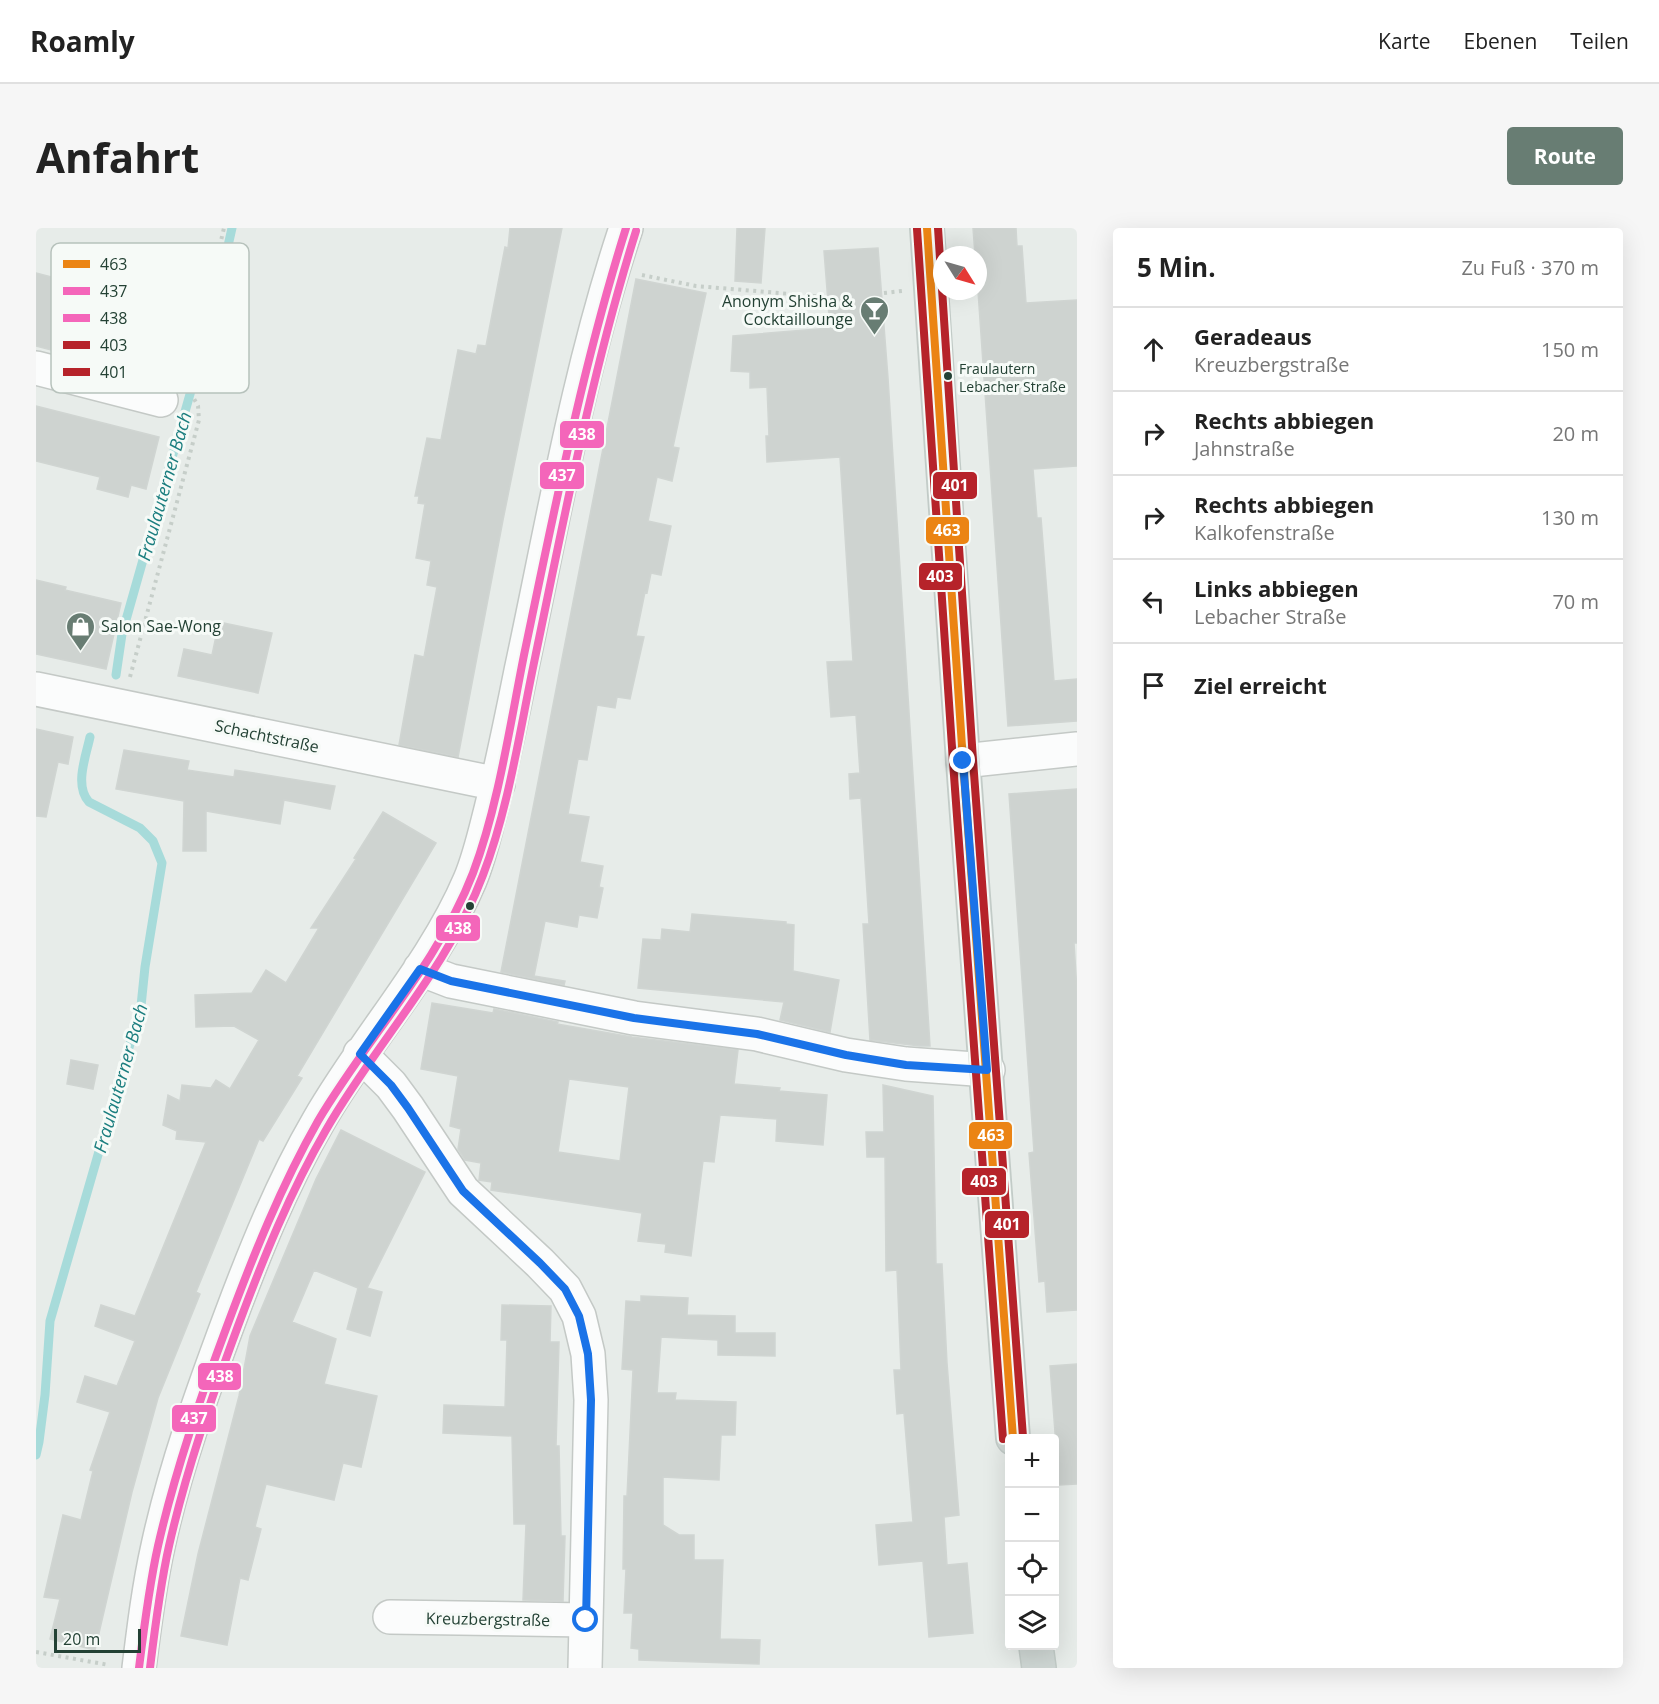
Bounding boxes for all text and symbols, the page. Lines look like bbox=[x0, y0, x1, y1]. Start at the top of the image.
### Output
text: Roamly bbox=[30, 22, 135, 60]
text: Karte bbox=[1378, 27, 1431, 55]
text: Ebenen bbox=[1464, 27, 1537, 55]
text: Teilen bbox=[1570, 27, 1629, 55]
button: Route bbox=[1507, 127, 1623, 185]
text: Anfahrt bbox=[36, 128, 199, 185]
legend bbox=[51, 243, 249, 393]
north arrow bbox=[933, 246, 987, 300]
text: 5 Min. bbox=[1137, 249, 1216, 285]
text: 463 bbox=[100, 253, 127, 275]
text: Zu Fuß · 370 m bbox=[1461, 254, 1599, 281]
text: 437 bbox=[100, 280, 127, 302]
place label: Anonym Shisha & Cocktaillounge bbox=[722, 290, 853, 330]
bar icon: Anonym Shisha & Cocktaillounge bbox=[858, 294, 890, 336]
text: 438 bbox=[100, 307, 127, 329]
text: Geradeaus bbox=[1194, 321, 1312, 351]
icon: ahead bbox=[1137, 333, 1170, 366]
text: 403 bbox=[100, 334, 127, 356]
text: 150 m bbox=[1541, 336, 1599, 363]
text: Kreuzbergstraße bbox=[1194, 351, 1349, 378]
place label: Fraulautern Lebacher Straße bbox=[959, 359, 1066, 396]
text: 401 bbox=[100, 361, 127, 383]
marker: Fraulautern Lebacher Straße bbox=[942, 370, 954, 382]
text: Rechts abbiegen bbox=[1194, 405, 1374, 435]
water label: Fraulauterner Bach bbox=[131, 409, 197, 563]
icon: right bbox=[1137, 417, 1170, 450]
line badge: 438 bbox=[559, 420, 605, 449]
text: 20 m bbox=[1552, 420, 1599, 447]
text: 438 bbox=[568, 423, 596, 445]
text: Jahnstraße bbox=[1194, 435, 1295, 462]
line badge: 437 bbox=[539, 461, 585, 490]
text: 437 bbox=[548, 464, 576, 486]
line badge: 401 bbox=[932, 471, 978, 500]
text: 401 bbox=[941, 474, 969, 496]
text: Rechts abbiegen bbox=[1194, 489, 1374, 519]
icon: right bbox=[1137, 501, 1170, 534]
text: 130 m bbox=[1541, 504, 1599, 531]
line badge: 463 bbox=[925, 516, 970, 545]
text: 463 bbox=[933, 519, 961, 541]
text: Kalkofenstraße bbox=[1194, 519, 1335, 546]
line badge: 403 bbox=[918, 562, 963, 591]
text: 403 bbox=[926, 565, 954, 587]
text: Links abbiegen bbox=[1194, 573, 1359, 603]
icon: left bbox=[1137, 585, 1170, 618]
text: 70 m bbox=[1552, 588, 1599, 615]
text: Lebacher Straße bbox=[1194, 603, 1347, 630]
shop icon: Salon Sae-Wong bbox=[64, 610, 96, 652]
place label: Salon Sae-Wong bbox=[101, 615, 221, 637]
icon: arrive bbox=[1137, 669, 1170, 702]
text: Ziel erreicht bbox=[1194, 670, 1327, 700]
street label: Schachtstraße bbox=[213, 714, 321, 758]
route end bbox=[949, 747, 975, 773]
unlabelled marker bbox=[464, 900, 476, 912]
line badge: 438 bbox=[435, 914, 481, 942]
text: 438 bbox=[444, 917, 472, 939]
water label: Fraulauterner Bach bbox=[87, 1001, 153, 1155]
line badge: 463 bbox=[968, 1121, 1013, 1150]
text: 463 bbox=[977, 1124, 1005, 1146]
line badge: 403 bbox=[961, 1167, 1007, 1196]
text: 403 bbox=[970, 1170, 998, 1192]
line badge: 401 bbox=[984, 1210, 1030, 1239]
text: 401 bbox=[993, 1213, 1021, 1235]
line badge: 438 bbox=[197, 1362, 242, 1391]
text: 438 bbox=[206, 1365, 234, 1387]
line badge: 437 bbox=[171, 1404, 217, 1433]
text: 437 bbox=[180, 1407, 208, 1429]
map controls bbox=[1005, 1434, 1059, 1650]
button: + bbox=[1005, 1434, 1059, 1488]
button: − bbox=[1005, 1488, 1059, 1542]
button: locate bbox=[1005, 1542, 1059, 1596]
button: layers bbox=[1005, 1596, 1059, 1650]
route start bbox=[572, 1606, 598, 1632]
street label: Kreuzbergstraße bbox=[426, 1607, 550, 1631]
scale bar bbox=[54, 1626, 141, 1654]
text: 20 m bbox=[63, 1628, 100, 1650]

